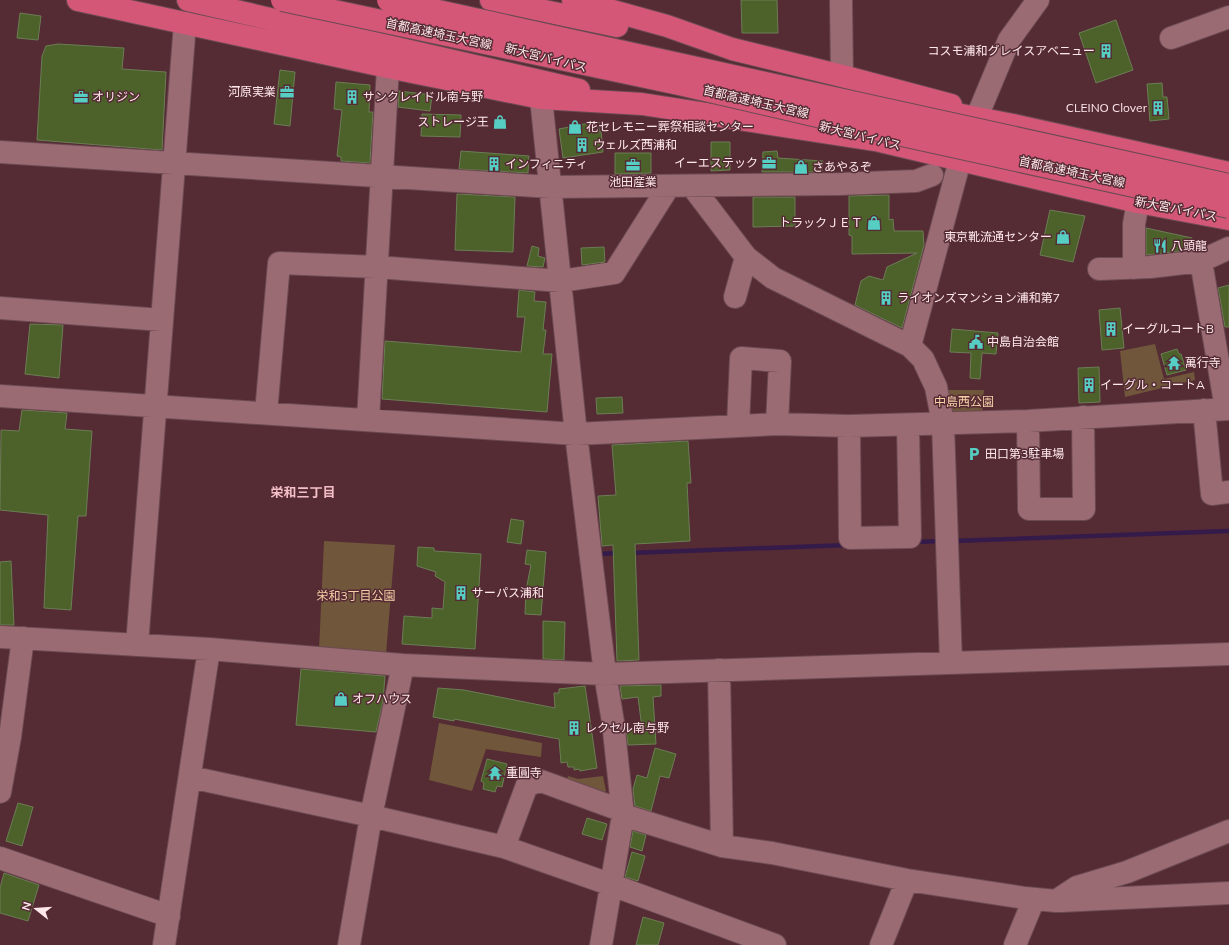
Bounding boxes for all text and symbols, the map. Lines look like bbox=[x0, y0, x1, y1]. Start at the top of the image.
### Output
street label: 首都高速埼玉大宮線 bbox=[385, 15, 493, 52]
street label: 新大宮バイパス bbox=[504, 40, 589, 75]
place label: コスモ浦和グレイスアベニュー bbox=[928, 43, 1095, 58]
building icon: コスモ浦和グレイスアベニュー bbox=[1098, 43, 1114, 59]
street label: 首都高速埼玉大宮線 bbox=[702, 82, 810, 121]
place label: 河原実業 bbox=[228, 84, 276, 99]
office icon: 河原実業 bbox=[279, 84, 295, 100]
office icon: オリジン bbox=[73, 89, 89, 105]
place label: オリジン bbox=[92, 89, 140, 104]
building icon: サンクレイドル南与野 bbox=[344, 89, 360, 105]
place label: サンクレイドル南与野 bbox=[363, 89, 483, 104]
place label: CLEINO Clover bbox=[1066, 100, 1148, 115]
building icon: CLEINO Clover bbox=[1150, 100, 1166, 116]
place label: ストレージ王 bbox=[417, 114, 489, 129]
shop icon: ストレージ王 bbox=[492, 114, 508, 130]
street label: 新大宮バイパス bbox=[818, 118, 903, 153]
shop icon: 花セレモニー葬祭相談センター bbox=[567, 119, 583, 135]
place label: 花セレモニー葬祭相談センター bbox=[586, 119, 754, 134]
building icon: ウェルズ西浦和 bbox=[574, 137, 590, 153]
place label: ウェルズ西浦和 bbox=[593, 137, 677, 152]
street label: 首都高速埼玉大宮線 bbox=[1018, 153, 1126, 190]
place label: イーエステック bbox=[674, 155, 758, 170]
office icon: イーエステック bbox=[761, 155, 777, 171]
building icon: インフィニティ bbox=[486, 156, 502, 172]
place label: インフィニティ bbox=[505, 156, 588, 171]
office icon: 池田産業 bbox=[625, 157, 641, 173]
shop icon: さあやるぞ bbox=[793, 159, 809, 175]
place label: さあやるぞ bbox=[812, 159, 872, 174]
place label: 池田産業 bbox=[609, 174, 657, 189]
street label: 新大宮バイパス bbox=[1134, 193, 1219, 224]
place label: トラックＪＥＴ bbox=[779, 215, 863, 230]
shop icon: トラックＪＥＴ bbox=[866, 215, 882, 231]
place label: 東京靴流通センター bbox=[944, 229, 1052, 244]
shop icon: 東京靴流通センター bbox=[1055, 229, 1071, 245]
restaurant icon: 八頭龍 bbox=[1152, 238, 1168, 254]
place label: 八頭龍 bbox=[1171, 238, 1207, 253]
building icon: ライオンズマンション浦和第7 bbox=[878, 290, 894, 306]
place label: ライオンズマンション浦和第7 bbox=[897, 290, 1060, 305]
building icon: イーグルコートB bbox=[1103, 321, 1119, 337]
place label: イーグルコートB bbox=[1122, 321, 1214, 336]
public building icon: 中島自治会館 bbox=[968, 334, 984, 350]
place label: 中島自治会館 bbox=[987, 334, 1059, 349]
temple icon: 萬行寺 bbox=[1166, 355, 1182, 371]
place label: 萬行寺 bbox=[1185, 355, 1221, 370]
building icon: イーグル・コートA bbox=[1081, 377, 1097, 393]
place label: イーグル・コートA bbox=[1100, 377, 1205, 392]
park label: 中島西公園 bbox=[934, 394, 994, 409]
parking icon: 田口第3駐車場 bbox=[966, 446, 982, 462]
place label: 田口第3駐車場 bbox=[985, 446, 1064, 461]
district label: 栄和三丁目 bbox=[270, 484, 336, 500]
building icon: サーパス浦和 bbox=[453, 585, 469, 601]
place label: サーパス浦和 bbox=[472, 585, 544, 600]
park label: 栄和3丁目公園 bbox=[316, 588, 396, 603]
shop icon: オフハウス bbox=[333, 691, 349, 707]
place label: オフハウス bbox=[352, 691, 412, 706]
building icon: レクセル南与野 bbox=[566, 720, 582, 736]
place label: レクセル南与野 bbox=[585, 720, 669, 735]
temple icon: 重圓寺 bbox=[487, 765, 503, 781]
place label: 重圓寺 bbox=[506, 765, 542, 780]
north arrow bbox=[16, 889, 56, 929]
text: N bbox=[19, 900, 34, 912]

